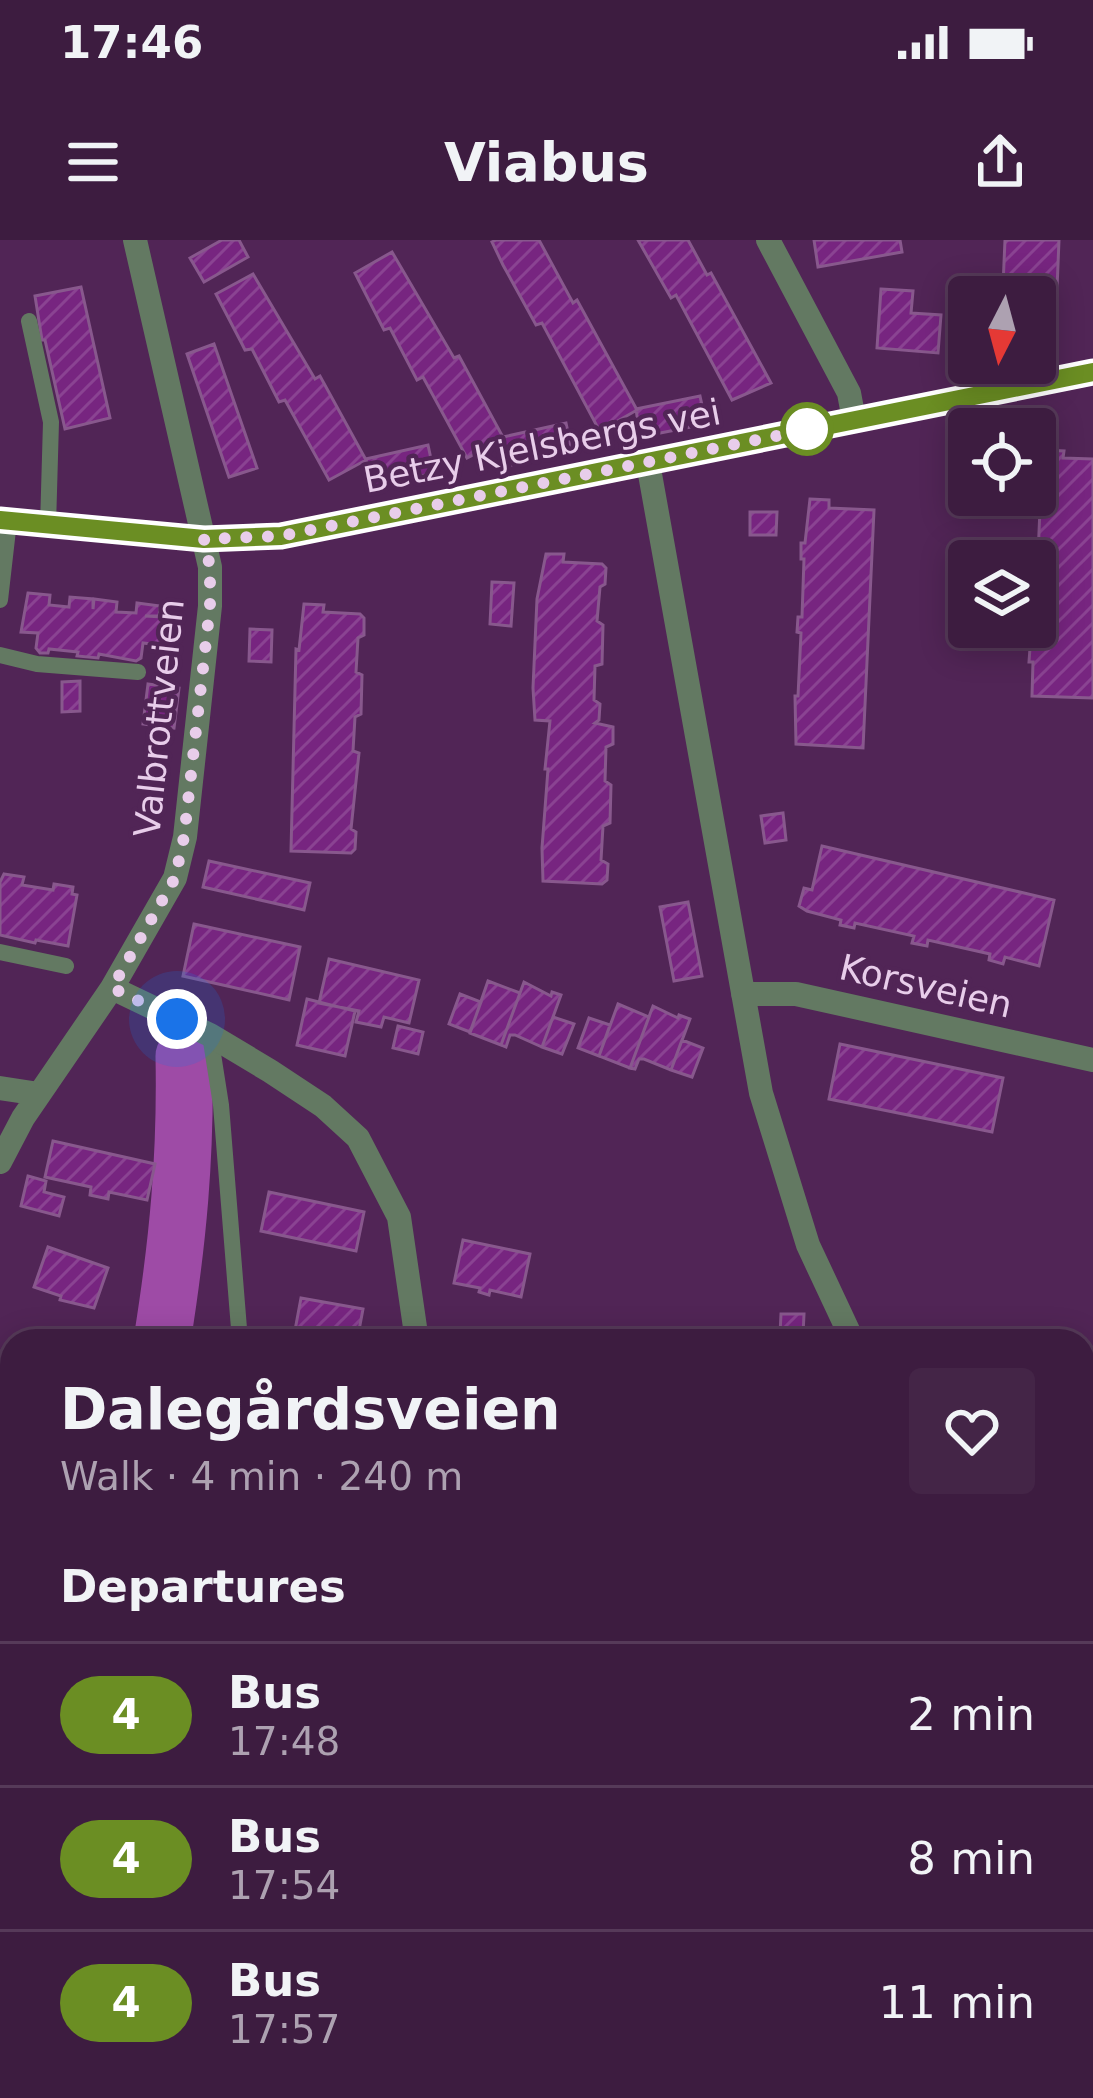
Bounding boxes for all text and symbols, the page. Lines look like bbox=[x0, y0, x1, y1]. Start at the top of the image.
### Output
text: 17:46 bbox=[60, 16, 203, 69]
icon: menu bbox=[60, 129, 126, 195]
icon: share bbox=[967, 129, 1033, 195]
text: Viabus bbox=[444, 131, 649, 194]
north arrow bbox=[948, 276, 1056, 384]
map controls bbox=[948, 276, 1056, 648]
street label: Betzy Kjelsbergs vei bbox=[360, 391, 724, 501]
unlabelled marker bbox=[782, 404, 832, 454]
button: locate bbox=[948, 408, 1056, 516]
button: layers bbox=[948, 540, 1056, 648]
street label: Valbrottveien bbox=[126, 597, 192, 839]
street label: Korsveien bbox=[836, 946, 1016, 1026]
your location bbox=[147, 989, 207, 1049]
button: heart bbox=[909, 1368, 1035, 1494]
text: Dalegårdsveien bbox=[60, 1376, 561, 1442]
text: Walk · 4 min · 240 m bbox=[60, 1454, 463, 1499]
text: Departures bbox=[60, 1560, 346, 1613]
text: Bus bbox=[228, 1666, 321, 1719]
text: 2 min bbox=[907, 1688, 1035, 1741]
text: 4 bbox=[111, 1690, 141, 1739]
text: 17:48 bbox=[228, 1719, 340, 1764]
text: Bus bbox=[228, 1810, 321, 1863]
text: 8 min bbox=[907, 1832, 1035, 1885]
text: 4 bbox=[111, 1834, 141, 1883]
text: 17:54 bbox=[228, 1863, 340, 1908]
text: Bus bbox=[228, 1954, 321, 2007]
text: 11 min bbox=[879, 1976, 1035, 2029]
text: 4 bbox=[111, 1978, 141, 2027]
text: 17:57 bbox=[228, 2007, 340, 2052]

